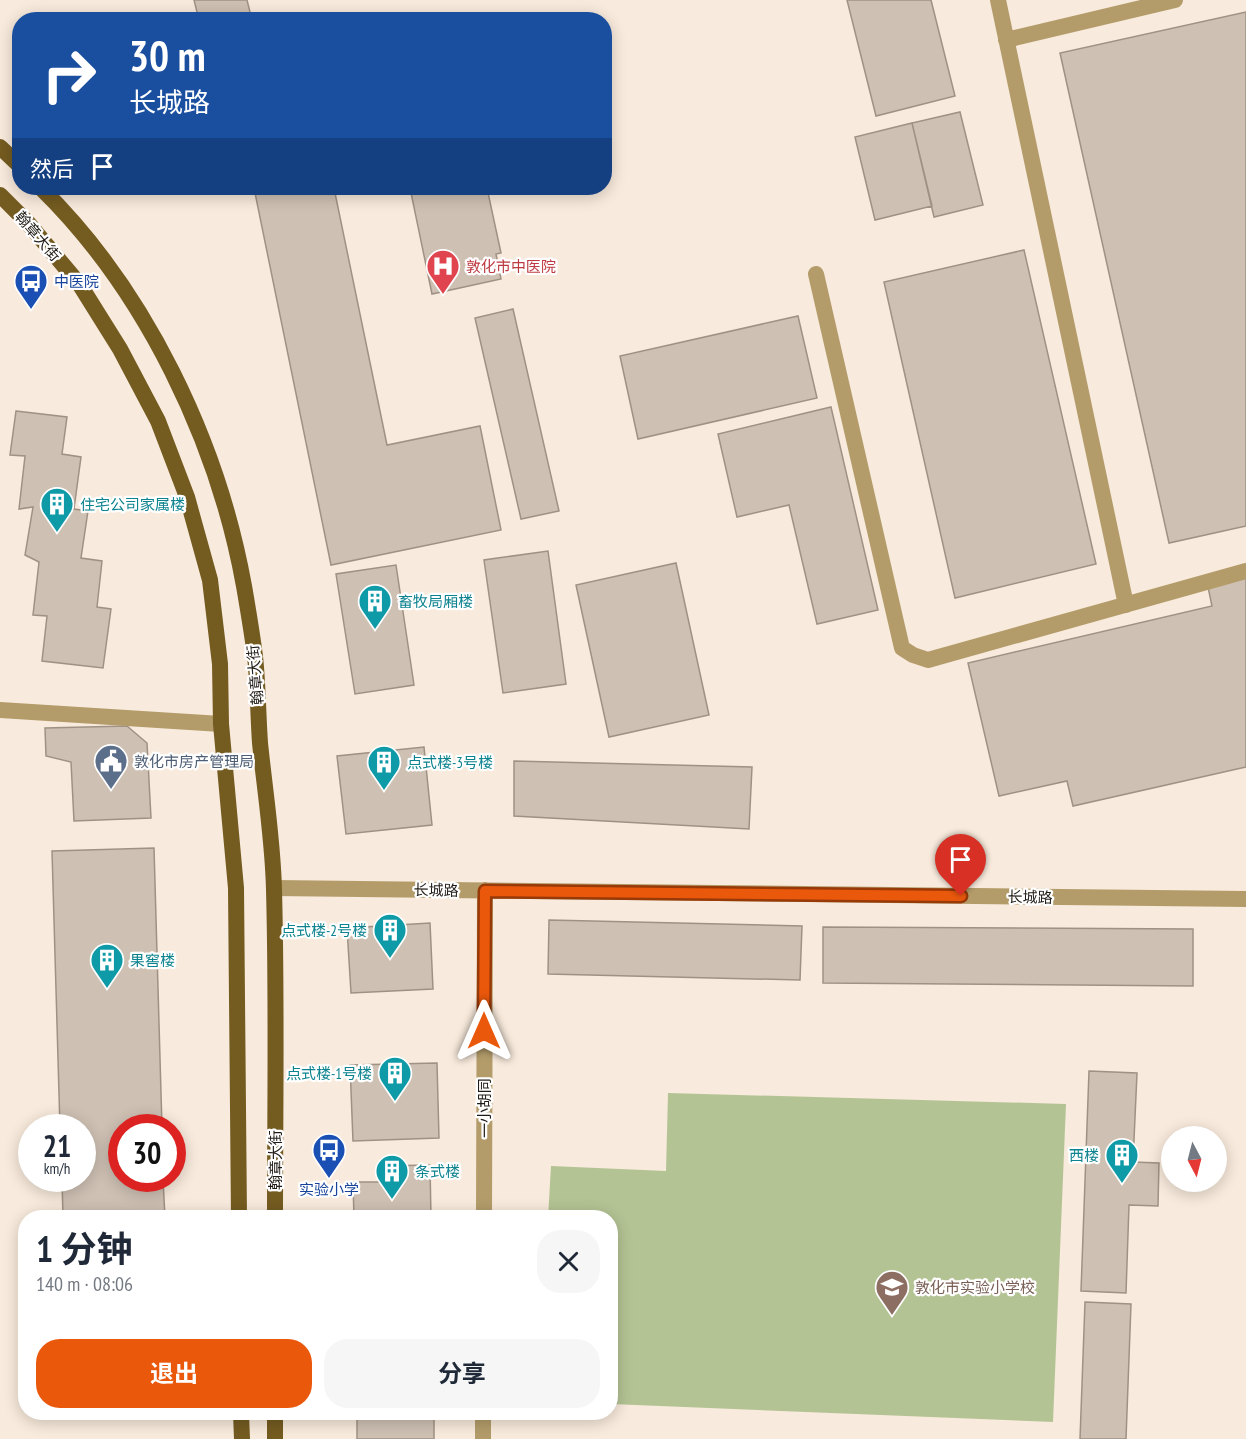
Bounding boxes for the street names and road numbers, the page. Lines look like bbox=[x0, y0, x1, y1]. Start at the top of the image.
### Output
street label: 翰章大街 bbox=[11, 207, 65, 265]
street label: 翰章大街 bbox=[243, 644, 267, 706]
street label: 长城路 bbox=[413, 880, 459, 900]
street label: 长城路 bbox=[1007, 887, 1053, 907]
street label: 一小胡同 bbox=[475, 1078, 494, 1138]
street label: 翰章大街 bbox=[266, 1130, 285, 1190]

